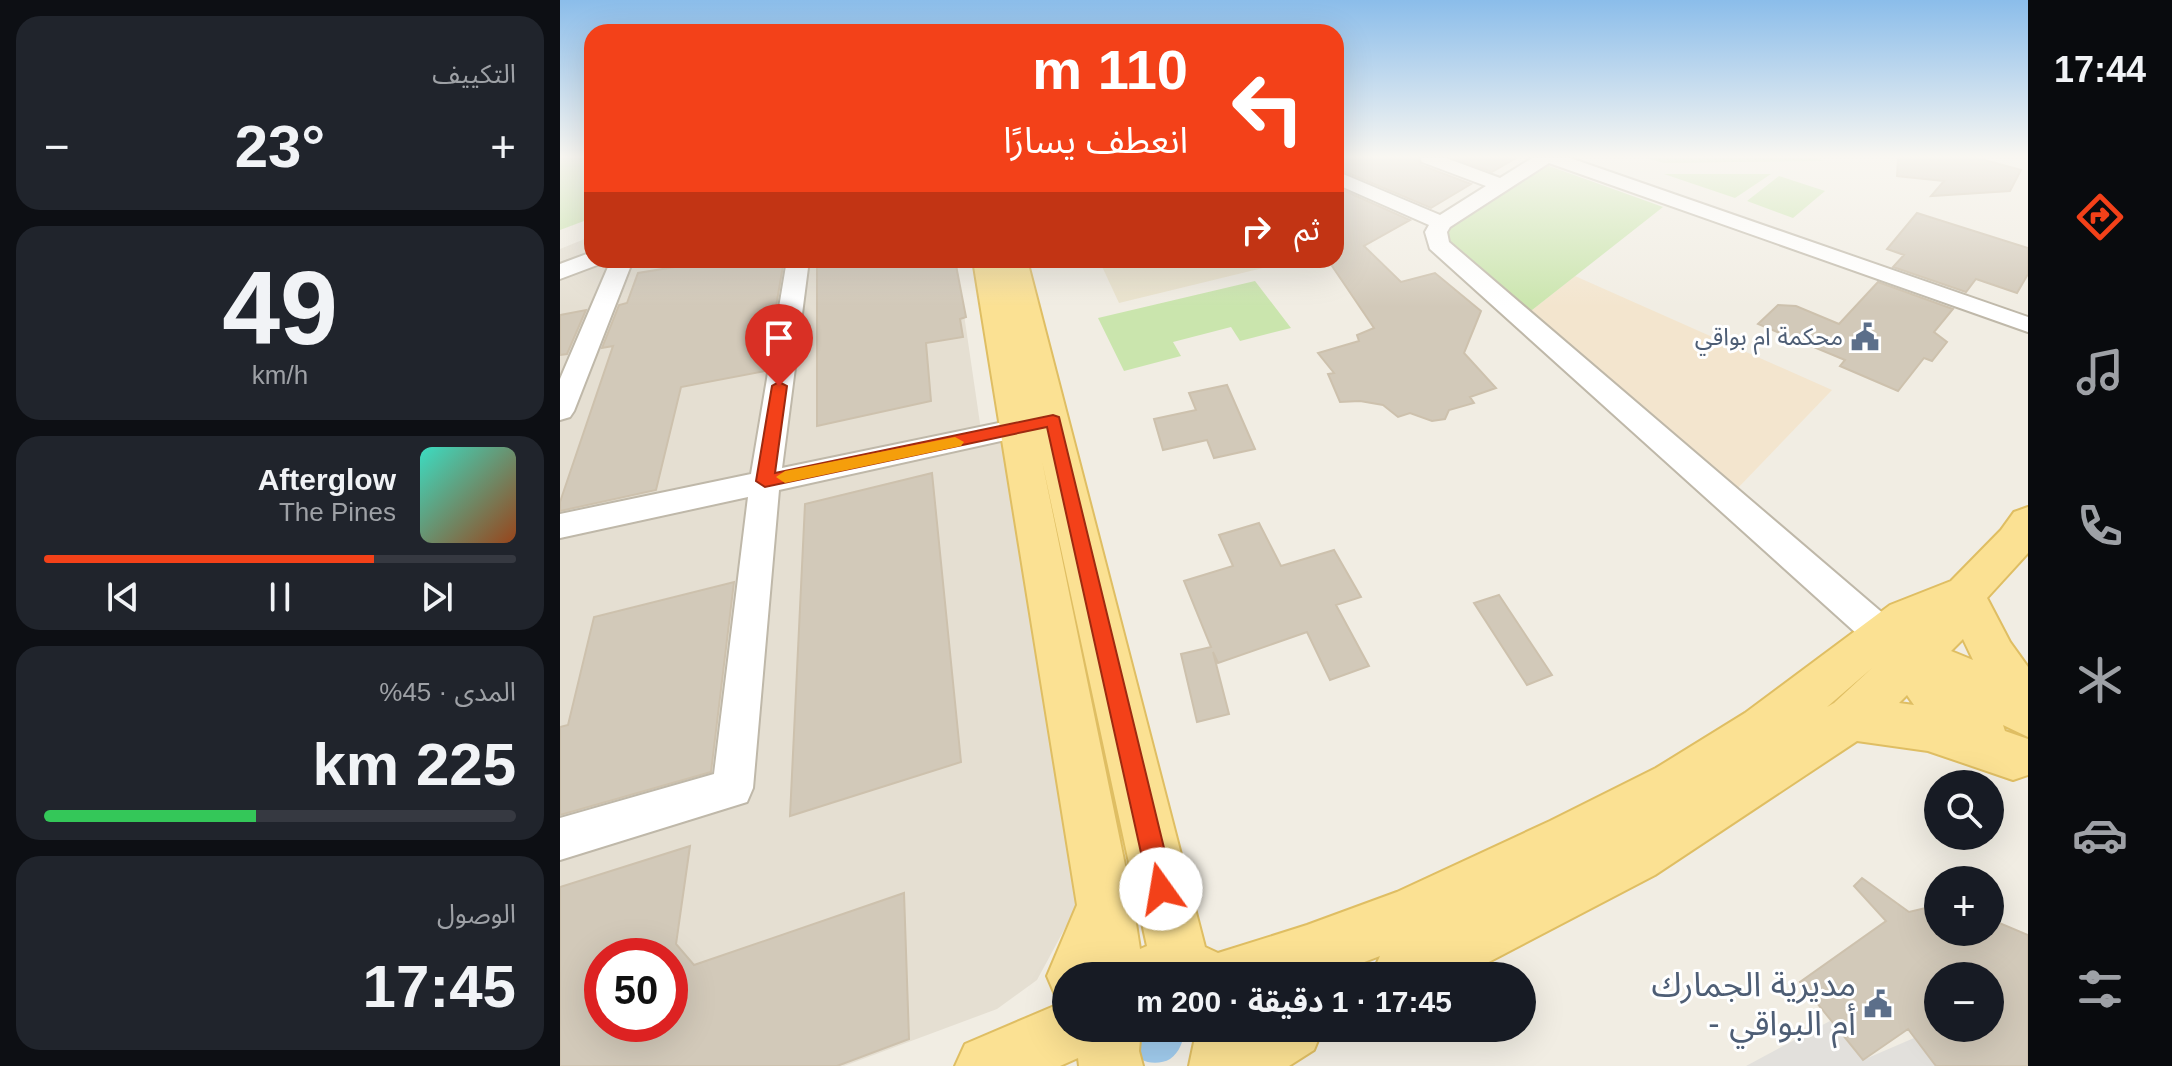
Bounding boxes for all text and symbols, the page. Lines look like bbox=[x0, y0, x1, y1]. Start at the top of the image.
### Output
text: 110 m bbox=[1032, 38, 1188, 101]
text: 17:44 bbox=[2054, 49, 2146, 90]
icon: left bbox=[1216, 56, 1320, 160]
text: التكييف bbox=[432, 59, 516, 89]
text: 23° bbox=[235, 113, 325, 180]
text: انعطف يسارًا bbox=[1003, 120, 1188, 161]
text: − bbox=[44, 122, 70, 171]
text: + bbox=[490, 122, 516, 171]
icon: directions bbox=[2072, 189, 2128, 245]
icon: right bbox=[1234, 208, 1278, 252]
text: ثم bbox=[1294, 213, 1320, 246]
text: 49 bbox=[222, 250, 338, 366]
pin bbox=[745, 304, 813, 386]
icon: arrive bbox=[757, 316, 801, 360]
public building icon: محكمة ام بواقي bbox=[1850, 322, 1880, 352]
place label: محكمة ام بواقي bbox=[1695, 323, 1843, 356]
icon: music bbox=[2072, 344, 2128, 400]
text: km/h bbox=[252, 360, 308, 390]
text: Afterglow bbox=[258, 463, 396, 496]
text: The Pines bbox=[279, 497, 396, 527]
icon: phone bbox=[2072, 498, 2128, 554]
icon: previous bbox=[101, 575, 145, 619]
icon: pause bbox=[258, 575, 302, 619]
icon: next bbox=[415, 575, 459, 619]
icon: climate bbox=[2072, 652, 2128, 708]
text: المدى · 45% bbox=[379, 677, 516, 707]
text: 225 km bbox=[313, 731, 516, 798]
map controls bbox=[1924, 770, 2004, 1042]
button: search bbox=[1924, 770, 2004, 850]
icon: car bbox=[2072, 807, 2128, 863]
position arrow bbox=[1119, 847, 1203, 931]
button: + bbox=[1924, 866, 2004, 946]
text: الوصول bbox=[437, 899, 516, 929]
speed limit sign: 50 bbox=[584, 938, 688, 1042]
text: 17:45 bbox=[363, 953, 516, 1020]
icon: filters bbox=[2072, 961, 2128, 1017]
button: − bbox=[1924, 962, 2004, 1042]
place label: مديرية الجمارك - أم البواقي bbox=[1652, 965, 1856, 1049]
text: 17:45 · 1 دقيقة · 200 m bbox=[1136, 985, 1452, 1018]
public building icon: مديرية الجمارك - أم البواقي bbox=[1863, 989, 1893, 1019]

